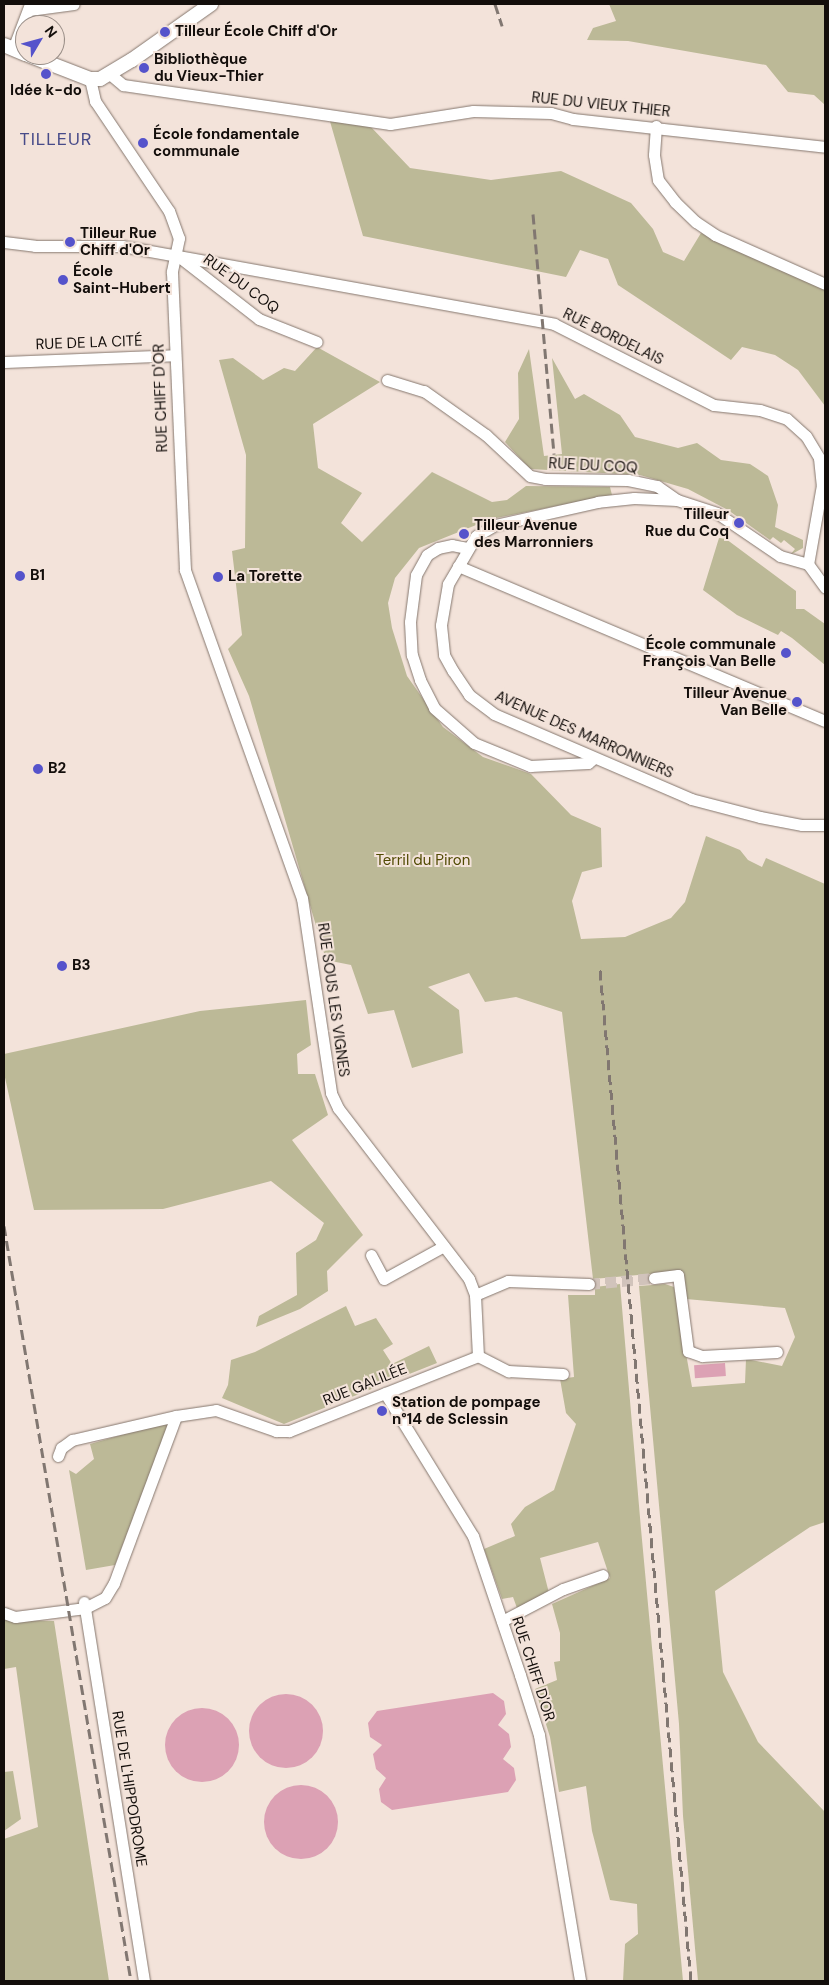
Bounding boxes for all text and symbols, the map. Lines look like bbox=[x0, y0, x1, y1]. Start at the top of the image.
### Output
north arrow bbox=[15, 15, 65, 65]
text: N bbox=[41, 22, 61, 41]
place label: Tilleur École Chiff d'Or bbox=[175, 23, 337, 41]
marker: Tilleur École Chiff d'Or bbox=[159, 26, 171, 38]
place label: Bibliothèque du Vieux-Thier bbox=[154, 50, 264, 85]
marker: Bibliothèque du Vieux-Thier bbox=[138, 62, 150, 74]
marker: Idée k-do bbox=[40, 68, 52, 80]
place label: Idée k-do bbox=[10, 82, 82, 100]
street label: RUE DU VIEUX THIER bbox=[531, 89, 671, 121]
place label: École fondamentale communale bbox=[153, 125, 300, 160]
district label: TILLEUR bbox=[19, 128, 93, 150]
marker: École fondamentale communale bbox=[137, 137, 149, 149]
place label: Tilleur Rue Chiff d'Or bbox=[80, 224, 157, 259]
marker: Tilleur Rue Chiff d'Or bbox=[64, 236, 76, 248]
street label: RUE DU COQ bbox=[200, 250, 282, 318]
place label: École Saint-Hubert bbox=[73, 262, 171, 297]
marker: École Saint-Hubert bbox=[57, 274, 69, 286]
street label: RUE BORDELAIS bbox=[560, 305, 666, 369]
street label: RUE DE LA CITÉ bbox=[35, 332, 143, 354]
street label: RUE CHIFF D'OR bbox=[150, 343, 172, 453]
street label: RUE DU COQ bbox=[548, 455, 638, 477]
place label: Tilleur Rue du Coq bbox=[645, 505, 729, 540]
place label: Tilleur Avenue des Marronniers bbox=[474, 516, 594, 551]
marker: Tilleur Rue du Coq bbox=[733, 517, 745, 529]
marker: Tilleur Avenue des Marronniers bbox=[458, 528, 470, 540]
place label: B1 bbox=[30, 567, 45, 585]
place label: La Torette bbox=[228, 568, 302, 586]
marker: B1 bbox=[14, 570, 26, 582]
marker: La Torette bbox=[212, 571, 224, 583]
place label: École communale François Van Belle bbox=[643, 635, 776, 670]
marker: École communale François Van Belle bbox=[780, 647, 792, 659]
place label: Tilleur Avenue Van Belle bbox=[684, 684, 787, 719]
street label: AVENUE DES MARRONNIERS bbox=[492, 687, 676, 783]
marker: Tilleur Avenue Van Belle bbox=[791, 696, 803, 708]
place label: B2 bbox=[48, 760, 66, 778]
marker: B2 bbox=[32, 763, 44, 775]
park label: Terril du Piron bbox=[376, 852, 470, 870]
street label: RUE SOUS LES VIGNES bbox=[313, 922, 353, 1078]
place label: B3 bbox=[72, 957, 91, 975]
marker: B3 bbox=[56, 960, 68, 972]
street label: RUE GALILÉE bbox=[320, 1360, 410, 1410]
place label: Station de pompage n°14 de Sclessin bbox=[392, 1393, 541, 1428]
marker: Station de pompage n°14 de Sclessin bbox=[376, 1405, 388, 1417]
street label: RUE CHIFF D'OR bbox=[508, 1614, 558, 1724]
street label: RUE DE L'HIPPODROME bbox=[108, 1710, 150, 1868]

